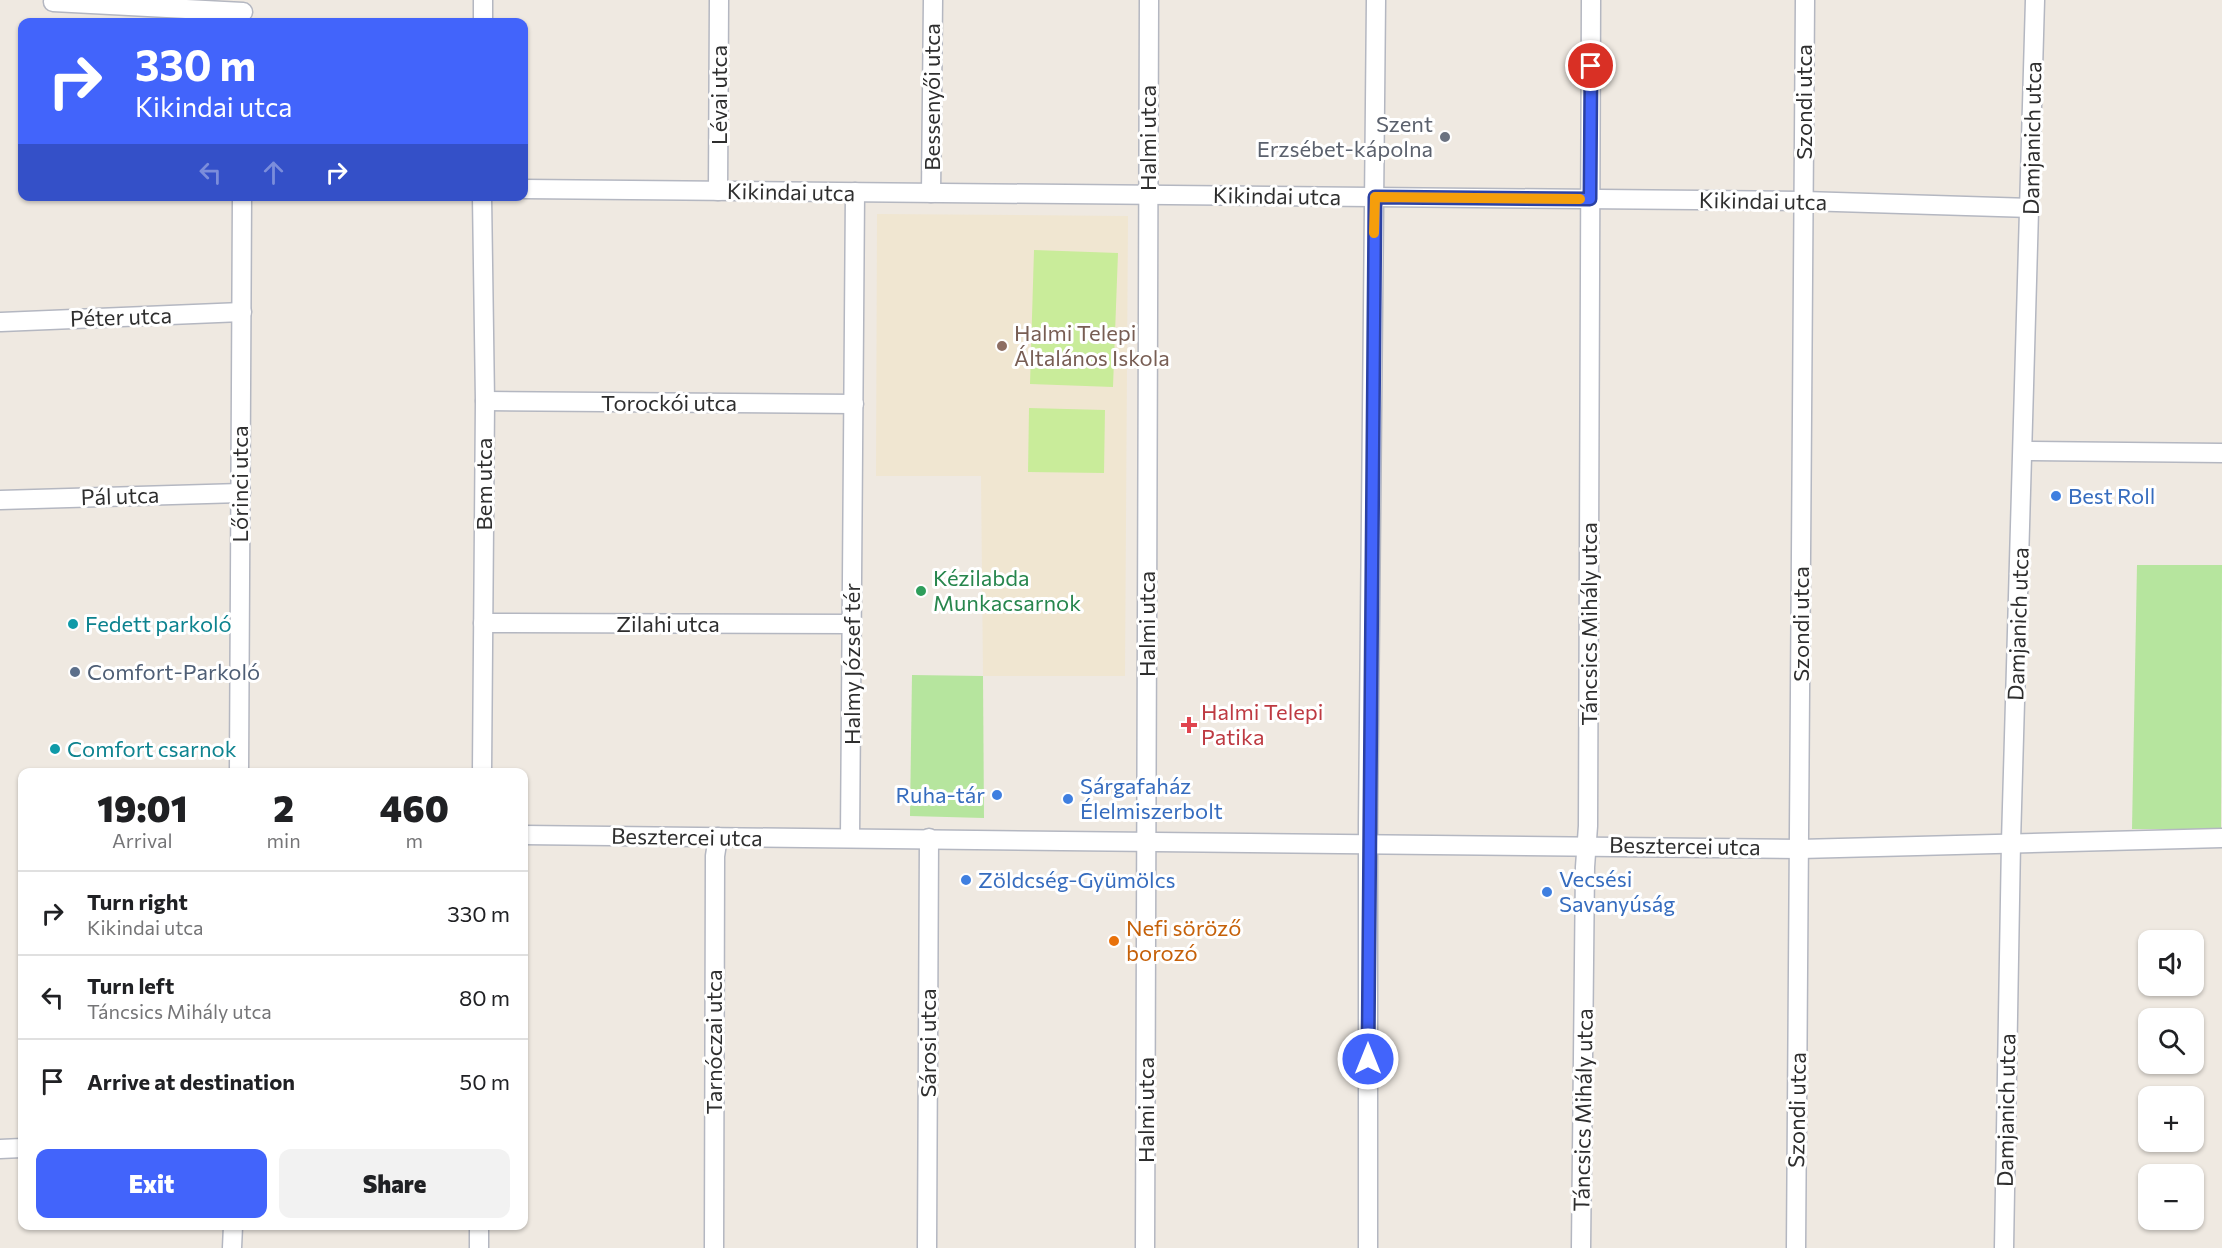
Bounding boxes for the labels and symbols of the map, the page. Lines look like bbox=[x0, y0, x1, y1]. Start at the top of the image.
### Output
street label: Bessenyői utca bbox=[918, 23, 945, 171]
pin bbox=[1565, 40, 1616, 91]
street label: Szondi utca bbox=[1790, 44, 1817, 160]
street label: Lévai utca bbox=[705, 45, 732, 145]
street label: Damjanich utca bbox=[2017, 61, 2046, 215]
street label: Halmi utca bbox=[1134, 85, 1161, 191]
place label: Szent Erzsébet-kápolna bbox=[1257, 110, 1433, 162]
marker: Szent Erzsébet-kápolna bbox=[1438, 130, 1452, 144]
street label: Kikindai utca bbox=[727, 177, 855, 206]
street label: Kikindai utca bbox=[1213, 181, 1341, 210]
street label: Kikindai utca bbox=[1699, 186, 1827, 215]
street label: Péter utca bbox=[70, 301, 172, 332]
place label: Halmi Telepi Általános Iskola bbox=[1014, 319, 1170, 371]
marker: Halmi Telepi Általános Iskola bbox=[995, 339, 1009, 353]
street label: Torockói utca bbox=[601, 389, 737, 416]
street label: Lőrinci utca bbox=[226, 425, 253, 543]
street label: Bem utca bbox=[470, 438, 497, 530]
street label: Pál utca bbox=[80, 481, 160, 510]
place label: Best Roll bbox=[2068, 482, 2155, 509]
marker: Best Roll bbox=[2049, 489, 2063, 503]
street label: Táncsics Mihály utca bbox=[1575, 522, 1602, 726]
street label: Damjanich utca bbox=[2001, 547, 2034, 701]
place label: Kézilabda Munkacsarnok bbox=[933, 564, 1081, 616]
street label: Szondi utca bbox=[1787, 566, 1814, 682]
street label: Halmi utca bbox=[1133, 571, 1160, 677]
street label: Halmy József tér bbox=[838, 583, 865, 745]
marker: Kézilabda Munkacsarnok bbox=[914, 584, 928, 598]
place label: Fedett parkoló bbox=[85, 610, 232, 637]
street label: Zilahi utca bbox=[616, 610, 720, 637]
marker: Fedett parkoló bbox=[66, 617, 80, 631]
place label: Comfort-Parkoló bbox=[87, 658, 260, 685]
marker: Comfort-Parkoló bbox=[68, 665, 82, 679]
place label: Halmi Telepi Patika bbox=[1201, 698, 1324, 750]
marker: Halmi Telepi Patika bbox=[1182, 718, 1196, 732]
place label: Comfort csarnok bbox=[67, 735, 237, 762]
marker: Comfort csarnok bbox=[48, 742, 62, 756]
place label: Sárgafaház Élelmiszerbolt bbox=[1080, 772, 1223, 824]
place label: Ruha-tár bbox=[895, 781, 985, 808]
marker: Ruha-tár bbox=[990, 788, 1004, 802]
marker: Sárgafaház Élelmiszerbolt bbox=[1061, 792, 1075, 806]
street label: Besztercei utca bbox=[611, 822, 763, 851]
street label: Besztercei utca bbox=[1609, 831, 1761, 860]
place label: Vecsési Savanyúság bbox=[1559, 865, 1675, 917]
place label: Zöldcség-Gyümölcs bbox=[978, 866, 1176, 893]
marker: Zöldcség-Gyümölcs bbox=[959, 873, 973, 887]
marker: Vecsési Savanyúság bbox=[1540, 885, 1554, 899]
place label: Nefi söröző borozó bbox=[1126, 914, 1241, 966]
marker: Nefi söröző borozó bbox=[1107, 934, 1121, 948]
street label: Tarnóczai utca bbox=[700, 970, 727, 1114]
street label: Sárosi utca bbox=[914, 988, 941, 1098]
street label: Táncsics Mihály utca bbox=[1567, 1008, 1598, 1212]
position arrow bbox=[1336, 1027, 1400, 1091]
street label: Damjanich utca bbox=[1991, 1033, 2020, 1187]
street label: Szondi utca bbox=[1782, 1052, 1811, 1168]
street label: Halmi utca bbox=[1132, 1057, 1159, 1163]

